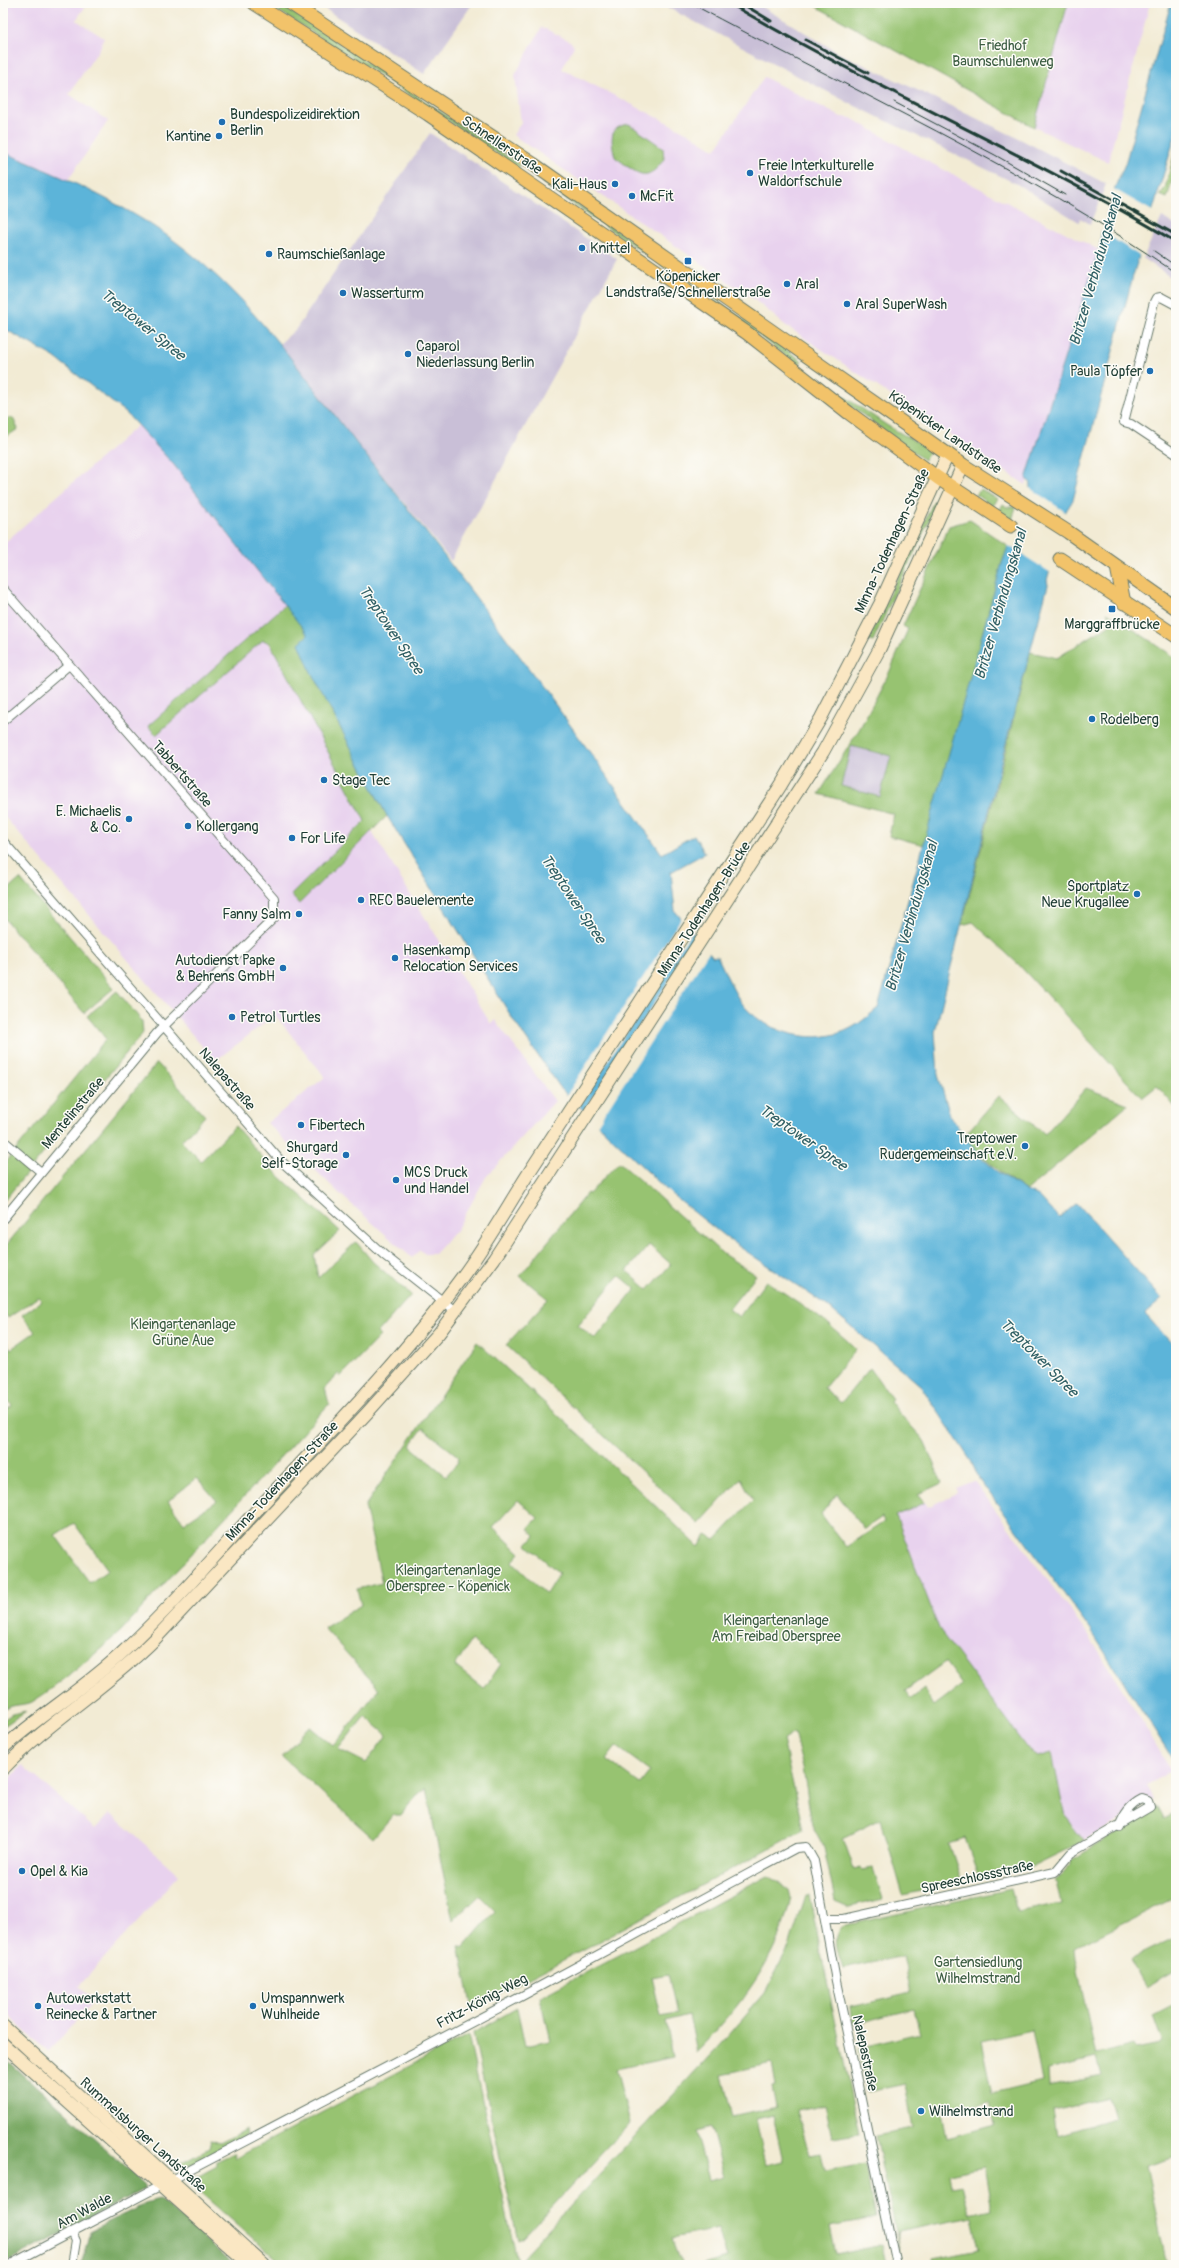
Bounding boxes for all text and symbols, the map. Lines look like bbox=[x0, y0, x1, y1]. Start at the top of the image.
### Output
park label: Friedhof Baumschulenweg bbox=[952, 37, 1054, 70]
place label: Bundespolizeidirektion Berlin bbox=[230, 106, 360, 139]
street label: Schnellerstraße bbox=[459, 112, 545, 178]
marker: Bundespolizeidirektion Berlin bbox=[217, 117, 227, 127]
place label: Kantine bbox=[166, 128, 211, 145]
marker: Kantine bbox=[214, 131, 224, 141]
place label: Freie Interkulturelle Waldorfschule bbox=[758, 157, 874, 190]
marker: Freie Interkulturelle Waldorfschule bbox=[745, 168, 755, 178]
place label: Kali-Haus bbox=[552, 176, 608, 193]
marker: Kali-Haus bbox=[610, 179, 620, 189]
place label: McFit bbox=[640, 188, 674, 205]
marker: McFit bbox=[627, 191, 637, 201]
water label: Britzer Verbindungskanal bbox=[1065, 191, 1127, 348]
place label: Knittel bbox=[590, 240, 630, 257]
marker: Knittel bbox=[577, 243, 587, 253]
place label: Raumschießanlage bbox=[277, 246, 385, 263]
marker: Raumschießanlage bbox=[264, 249, 274, 259]
marker: Köpenicker Landstraße/Schnellerstraße bbox=[683, 256, 693, 266]
place label: Köpenicker Landstraße/Schnellerstraße bbox=[606, 268, 771, 301]
place label: Aral bbox=[795, 276, 819, 293]
marker: Aral bbox=[782, 279, 792, 289]
water label: Treptower Spree bbox=[97, 285, 190, 366]
place label: Wasserturm bbox=[351, 285, 424, 302]
marker: Wasserturm bbox=[338, 288, 348, 298]
place label: Aral SuperWash bbox=[855, 296, 947, 313]
marker: Aral SuperWash bbox=[842, 299, 852, 309]
place label: Caparol Niederlassung Berlin bbox=[416, 338, 534, 371]
marker: Caparol Niederlassung Berlin bbox=[403, 349, 413, 359]
place label: Paula Töpfer bbox=[1070, 363, 1142, 380]
marker: Paula Töpfer bbox=[1145, 366, 1155, 376]
street label: Köpenicker Landstraße bbox=[885, 387, 1005, 478]
street label: Minna-Todenhagen-Straße bbox=[851, 466, 933, 616]
water label: Britzer Verbindungskanal bbox=[970, 525, 1032, 682]
water label: Treptower Spree bbox=[354, 582, 429, 679]
marker: Marggraffbrücke bbox=[1107, 604, 1117, 614]
place label: Marggraffbrücke bbox=[1064, 616, 1160, 633]
place label: Rodelberg bbox=[1100, 711, 1159, 728]
marker: Rodelberg bbox=[1087, 714, 1097, 724]
street label: Tabbertstraße bbox=[148, 737, 216, 811]
place label: Stage Tec bbox=[332, 772, 390, 789]
marker: Stage Tec bbox=[319, 775, 329, 785]
place label: E. Michaelis & Co. bbox=[56, 803, 122, 836]
marker: E. Michaelis & Co. bbox=[124, 814, 134, 824]
place label: Kollergang bbox=[196, 818, 259, 835]
marker: Kollergang bbox=[183, 821, 193, 831]
place label: For Life bbox=[300, 830, 346, 847]
marker: For Life bbox=[287, 833, 297, 843]
water label: Britzer Verbindungskanal bbox=[881, 837, 943, 994]
street label: Minna-Todenhagen-Brücke bbox=[654, 838, 754, 980]
water label: Treptower Spree bbox=[536, 851, 611, 948]
place label: Sportplatz Neue Krugallee bbox=[1041, 878, 1129, 911]
marker: Sportplatz Neue Krugallee bbox=[1132, 889, 1142, 899]
place label: REC Bauelemente bbox=[369, 892, 474, 909]
marker: REC Bauelemente bbox=[356, 895, 366, 905]
place label: Fanny Salm bbox=[222, 906, 291, 923]
marker: Fanny Salm bbox=[294, 909, 304, 919]
place label: Hasenkamp Relocation Services bbox=[403, 942, 518, 975]
place label: Autodienst Papke & Behrens GmbH bbox=[175, 952, 275, 985]
marker: Hasenkamp Relocation Services bbox=[390, 953, 400, 963]
marker: Autodienst Papke & Behrens GmbH bbox=[278, 963, 288, 973]
place label: Petrol Turtles bbox=[240, 1009, 321, 1026]
marker: Petrol Turtles bbox=[227, 1012, 237, 1022]
street label: Nalepastraße bbox=[195, 1044, 259, 1114]
street label: Mentelinstraße bbox=[38, 1074, 108, 1152]
water label: Treptower Spree bbox=[755, 1101, 852, 1176]
place label: Fibertech bbox=[309, 1117, 365, 1134]
marker: Fibertech bbox=[296, 1120, 306, 1130]
place label: Treptower Rudergemeinschaft e.V. bbox=[880, 1130, 1017, 1163]
place label: Shurgard Self-Storage bbox=[261, 1139, 338, 1172]
marker: Treptower Rudergemeinschaft e.V. bbox=[1020, 1141, 1030, 1151]
marker: Shurgard Self-Storage bbox=[341, 1150, 351, 1160]
place label: MCS Druck und Handel bbox=[404, 1164, 469, 1197]
marker: MCS Druck und Handel bbox=[391, 1175, 401, 1185]
water label: Treptower Spree bbox=[996, 1315, 1083, 1402]
park label: Kleingartenanlage Grüne Aue bbox=[130, 1316, 236, 1349]
street label: Minna-Todenhagen-Straße bbox=[222, 1418, 342, 1544]
park label: Kleingartenanlage Oberspree - Köpenick bbox=[386, 1562, 510, 1595]
park label: Kleingartenanlage Am Freibad Oberspree bbox=[711, 1612, 841, 1645]
street label: Spreeschlossstraße bbox=[919, 1857, 1035, 1897]
place label: Opel & Kia bbox=[30, 1863, 88, 1880]
marker: Opel & Kia bbox=[17, 1866, 27, 1876]
park label: Gartensiedlung Wilhelmstrand bbox=[934, 1954, 1022, 1987]
street label: Fritz-König-Weg bbox=[434, 1970, 530, 2032]
place label: Autowerkstatt Reinecke & Partner bbox=[46, 1990, 157, 2023]
place label: Umspannwerk Wuhlheide bbox=[261, 1990, 345, 2023]
marker: Autowerkstatt Reinecke & Partner bbox=[33, 2001, 43, 2011]
marker: Umspannwerk Wuhlheide bbox=[248, 2001, 258, 2011]
street label: Nalepastraße bbox=[849, 2013, 881, 2093]
street label: Rummelsburger Landstraße bbox=[76, 2074, 210, 2196]
place label: Wilhelmstrand bbox=[929, 2103, 1014, 2120]
marker: Wilhelmstrand bbox=[916, 2106, 926, 2116]
street label: Am Walde bbox=[54, 2189, 115, 2233]

